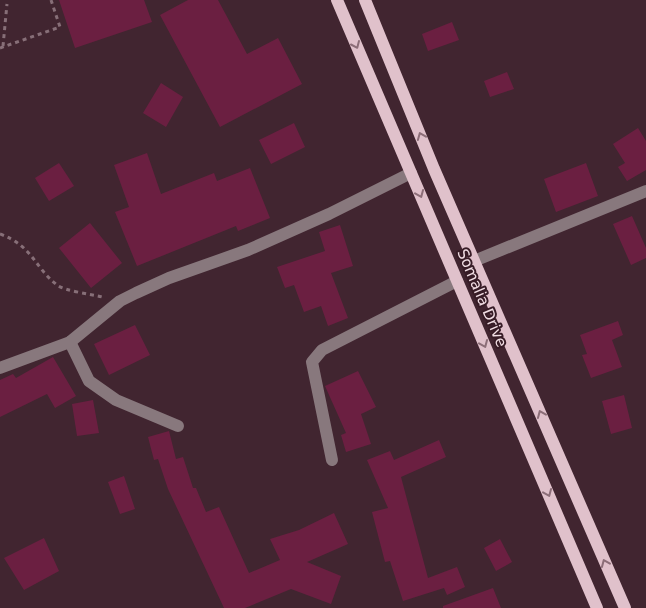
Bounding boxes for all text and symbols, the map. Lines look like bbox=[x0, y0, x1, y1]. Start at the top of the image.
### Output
one-way arrow bbox=[350, 40, 361, 49]
one-way arrow bbox=[417, 133, 427, 141]
one-way arrow bbox=[414, 189, 424, 198]
street label: Somalia Drive bbox=[453, 246, 511, 350]
one-way arrow bbox=[478, 339, 488, 347]
one-way arrow bbox=[536, 410, 547, 419]
one-way arrow bbox=[541, 488, 552, 497]
one-way arrow bbox=[601, 559, 612, 568]

